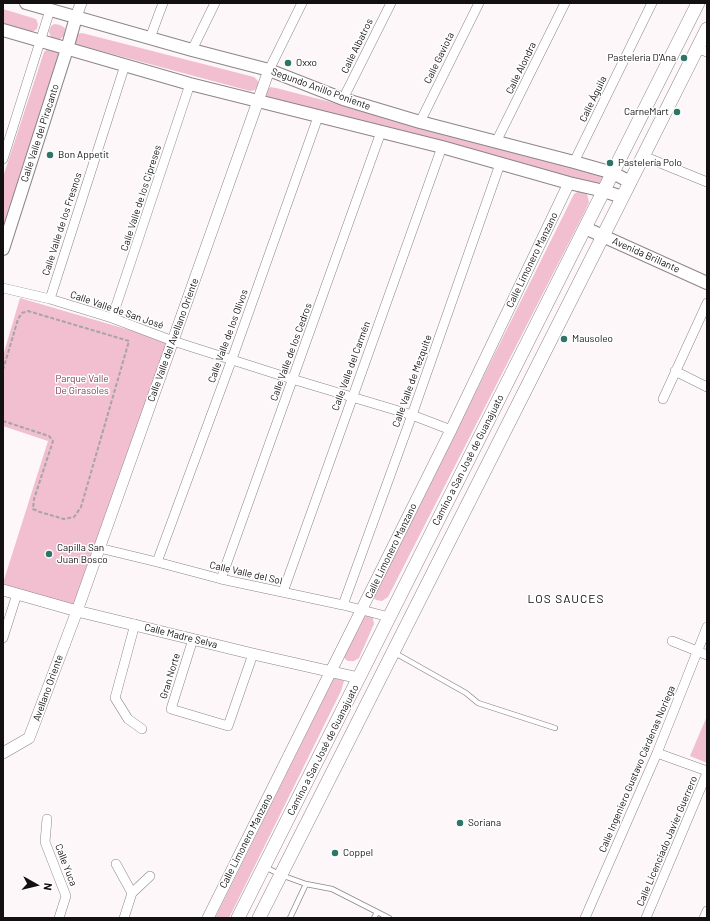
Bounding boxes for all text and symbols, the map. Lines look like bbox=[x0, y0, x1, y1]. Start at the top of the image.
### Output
street label: Calle Albatros bbox=[339, 17, 375, 75]
street label: Calle Gaviota bbox=[421, 30, 457, 86]
street label: Calle Alondra bbox=[503, 40, 539, 96]
place label: Pastelería D'Ana bbox=[607, 52, 676, 64]
marker: Pastelería D'Ana bbox=[679, 53, 689, 63]
place label: Oxxo bbox=[296, 57, 317, 69]
marker: Oxxo bbox=[283, 58, 293, 68]
street label: Segundo Anillo Poniente bbox=[270, 65, 372, 113]
street label: Calle Águila bbox=[577, 74, 609, 124]
street label: Calle Valle del Piracanto bbox=[18, 82, 62, 184]
place label: CarneMart bbox=[624, 106, 669, 118]
marker: CarneMart bbox=[672, 107, 682, 117]
street label: Calle Valle de los Cipreses bbox=[118, 144, 164, 252]
place label: Bon Appetit bbox=[58, 149, 109, 161]
marker: Bon Appetit bbox=[45, 150, 55, 160]
place label: Pastelería Polo bbox=[618, 157, 682, 169]
marker: Pastelería Polo bbox=[605, 158, 615, 168]
street label: Calle Valle de los Fresnos bbox=[40, 171, 84, 277]
street label: Calle Limonero Manzano bbox=[504, 210, 560, 310]
street label: Avenida Brillante bbox=[610, 235, 682, 275]
street label: Calle Valle del Avellano Oriente bbox=[145, 277, 201, 403]
street label: Calle Valle de San José bbox=[69, 288, 165, 332]
street label: Calle Valle de los Olivos bbox=[205, 288, 251, 384]
street label: Calle Valle de los Cedros bbox=[268, 301, 314, 403]
street label: Calle Valle del Carmén bbox=[329, 320, 373, 412]
street label: Calle Valle de Mezquite bbox=[390, 333, 434, 429]
place label: Mausoleo bbox=[572, 333, 613, 345]
marker: Mausoleo bbox=[559, 334, 569, 344]
park label: Parque Valle De Girasoles bbox=[55, 373, 109, 396]
street label: Camino a San José de Guanajuato bbox=[430, 393, 506, 527]
street label: Calle Limonero Manzano bbox=[363, 501, 419, 601]
place label: Capilla San Juan Bosco bbox=[57, 542, 108, 566]
marker: Capilla San Juan Bosco bbox=[44, 549, 54, 559]
street label: Calle Valle del Sol bbox=[209, 559, 283, 587]
district label: LOS SAUCES bbox=[527, 592, 605, 606]
street label: Calle Madre Selva bbox=[143, 621, 219, 651]
street label: Gran Norte bbox=[157, 652, 183, 700]
street label: Avellano Oriente bbox=[30, 653, 66, 723]
street label: Camino a San José de Guanajuato bbox=[285, 683, 361, 817]
street label: Calle Ingeniero Gustavo Cárdenas Noriega bbox=[596, 684, 678, 854]
street label: Calle Licenciado Javier Guerrero bbox=[634, 774, 700, 908]
street label: Calle Limonero Manzano bbox=[217, 792, 275, 890]
place label: Soriana bbox=[468, 817, 501, 829]
marker: Soriana bbox=[455, 818, 465, 828]
street label: Calle Yuca bbox=[52, 842, 80, 888]
place label: Coppel bbox=[343, 847, 373, 859]
marker: Coppel bbox=[330, 848, 340, 858]
north arrow bbox=[16, 865, 56, 905]
text: N bbox=[41, 882, 55, 891]

